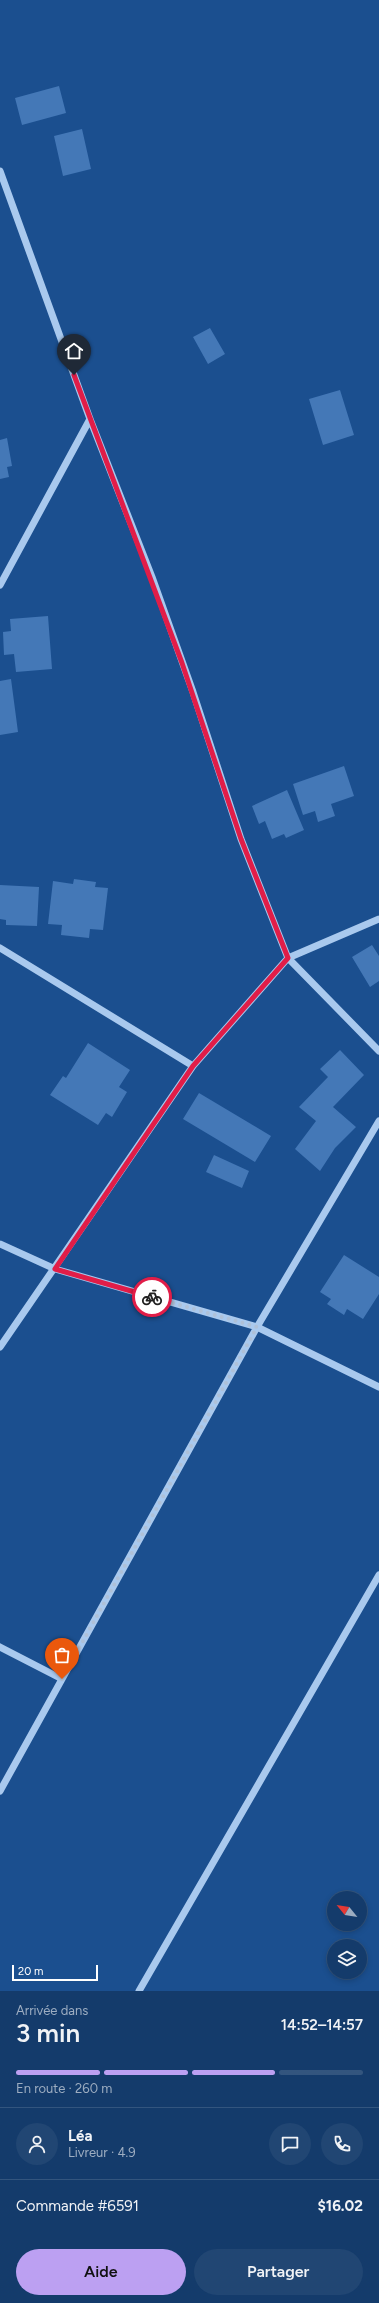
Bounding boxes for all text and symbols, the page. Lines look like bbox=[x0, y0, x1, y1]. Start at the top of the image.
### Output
pin bbox=[57, 334, 91, 375]
icon: home bbox=[63, 340, 85, 362]
courier bbox=[132, 1277, 172, 1317]
icon: bike bbox=[141, 1286, 163, 1308]
pin bbox=[45, 1638, 79, 1679]
icon: bag bbox=[51, 1644, 73, 1666]
north arrow bbox=[327, 1891, 367, 1931]
map controls bbox=[327, 1891, 367, 1979]
button: layers bbox=[327, 1939, 367, 1979]
scale bar bbox=[12, 1963, 98, 1982]
text: 20 m bbox=[18, 1965, 43, 1978]
text: Arrivée dans bbox=[16, 2003, 88, 2018]
text: 14:52–14:57 bbox=[281, 2016, 363, 2034]
text: 3 min bbox=[16, 2017, 80, 2049]
text: En route · 260 m bbox=[16, 2081, 112, 2096]
button: person bbox=[16, 2123, 58, 2165]
button: chat bbox=[269, 2123, 311, 2165]
button: phone bbox=[321, 2123, 363, 2165]
text: Léa bbox=[68, 2127, 92, 2145]
text: Livreur · 4.9 bbox=[68, 2145, 136, 2160]
text: Commande #6591 bbox=[16, 2197, 139, 2215]
text: $16.02 bbox=[318, 2197, 363, 2215]
button: Aide bbox=[16, 2249, 186, 2295]
button: Partager bbox=[194, 2249, 363, 2295]

